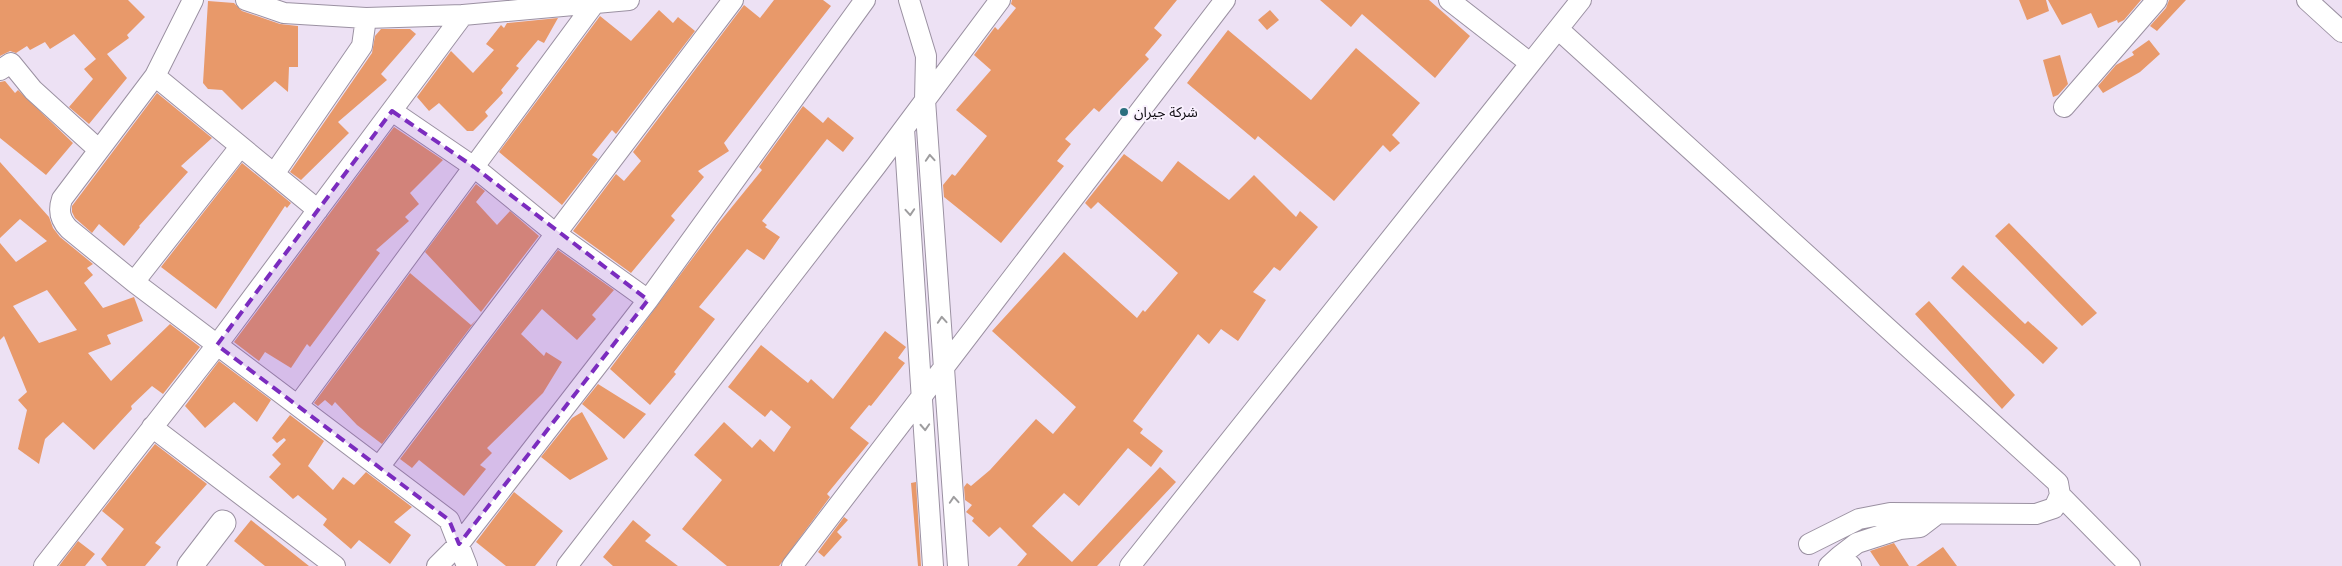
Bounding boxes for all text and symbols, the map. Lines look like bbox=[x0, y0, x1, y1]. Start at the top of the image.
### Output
place label: شركة جيران bbox=[1134, 103, 1198, 121]
marker: شركة جيران bbox=[1118, 106, 1130, 118]
one-way arrow bbox=[925, 154, 936, 162]
one-way arrow bbox=[904, 208, 915, 216]
one-way arrow bbox=[937, 316, 948, 324]
one-way arrow bbox=[919, 423, 930, 431]
one-way arrow bbox=[948, 496, 959, 504]

